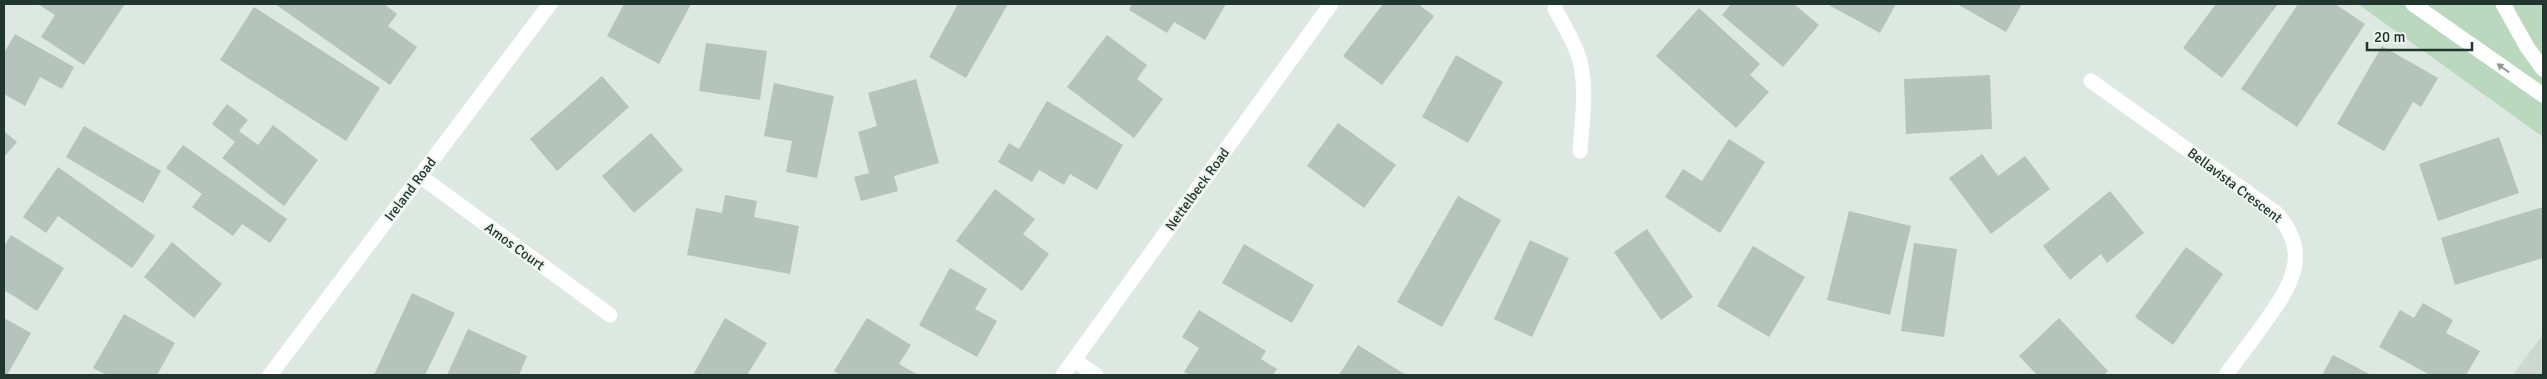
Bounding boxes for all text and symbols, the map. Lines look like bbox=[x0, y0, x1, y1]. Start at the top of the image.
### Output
scale bar bbox=[2367, 20, 2472, 52]
text: 20 m bbox=[2374, 28, 2405, 46]
one-way arrow bbox=[2496, 63, 2510, 73]
street label: Bellavista Crescent bbox=[2184, 144, 2285, 227]
street label: Nettelbeck Road bbox=[1162, 145, 1233, 234]
street label: Ireland Road bbox=[381, 154, 440, 225]
street label: Amos Court bbox=[481, 219, 548, 274]

